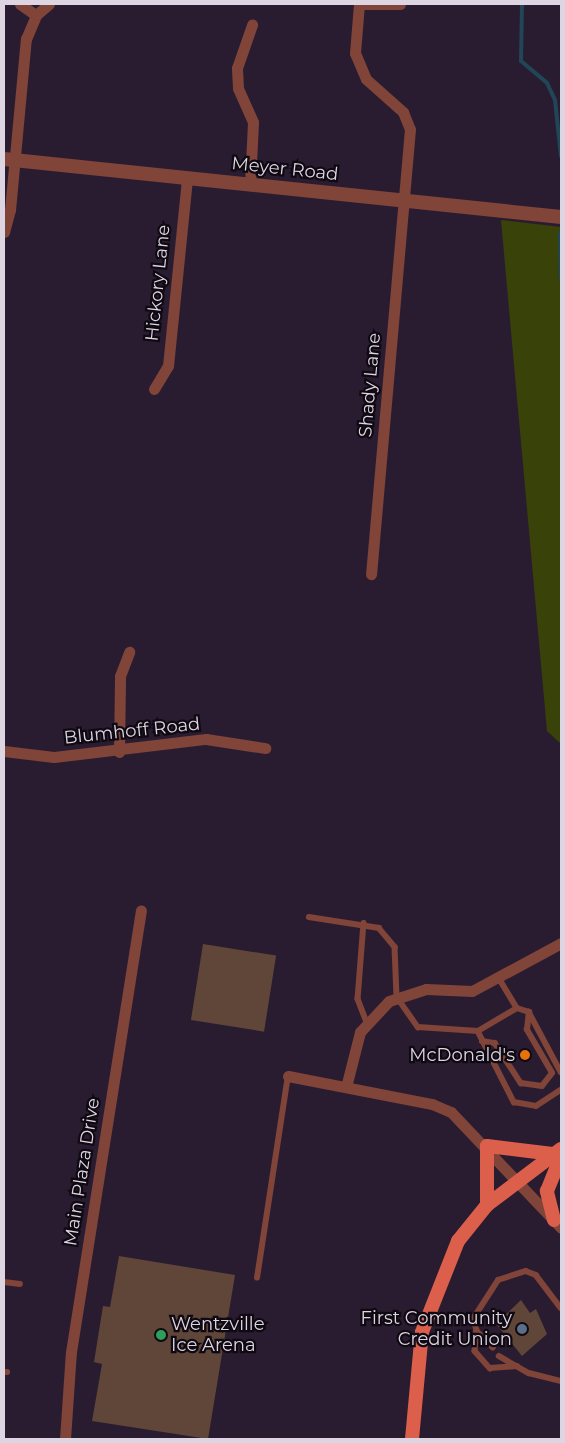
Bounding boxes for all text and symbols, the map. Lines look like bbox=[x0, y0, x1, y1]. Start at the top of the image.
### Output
street label: Meyer Road bbox=[231, 153, 339, 185]
street label: Hickory Lane bbox=[141, 224, 175, 342]
street label: Shady Lane bbox=[355, 332, 385, 438]
street label: Blumhoff Road bbox=[63, 713, 201, 749]
place label: McDonald's bbox=[409, 1044, 515, 1066]
marker: McDonald's bbox=[519, 1049, 531, 1061]
street label: Main Plaza Drive bbox=[60, 1096, 104, 1248]
place label: First Community Credit Union bbox=[361, 1308, 512, 1350]
place label: Wentzville Ice Arena bbox=[171, 1314, 265, 1356]
marker: First Community Credit Union bbox=[516, 1323, 528, 1335]
marker: Wentzville Ice Arena bbox=[155, 1329, 167, 1341]

